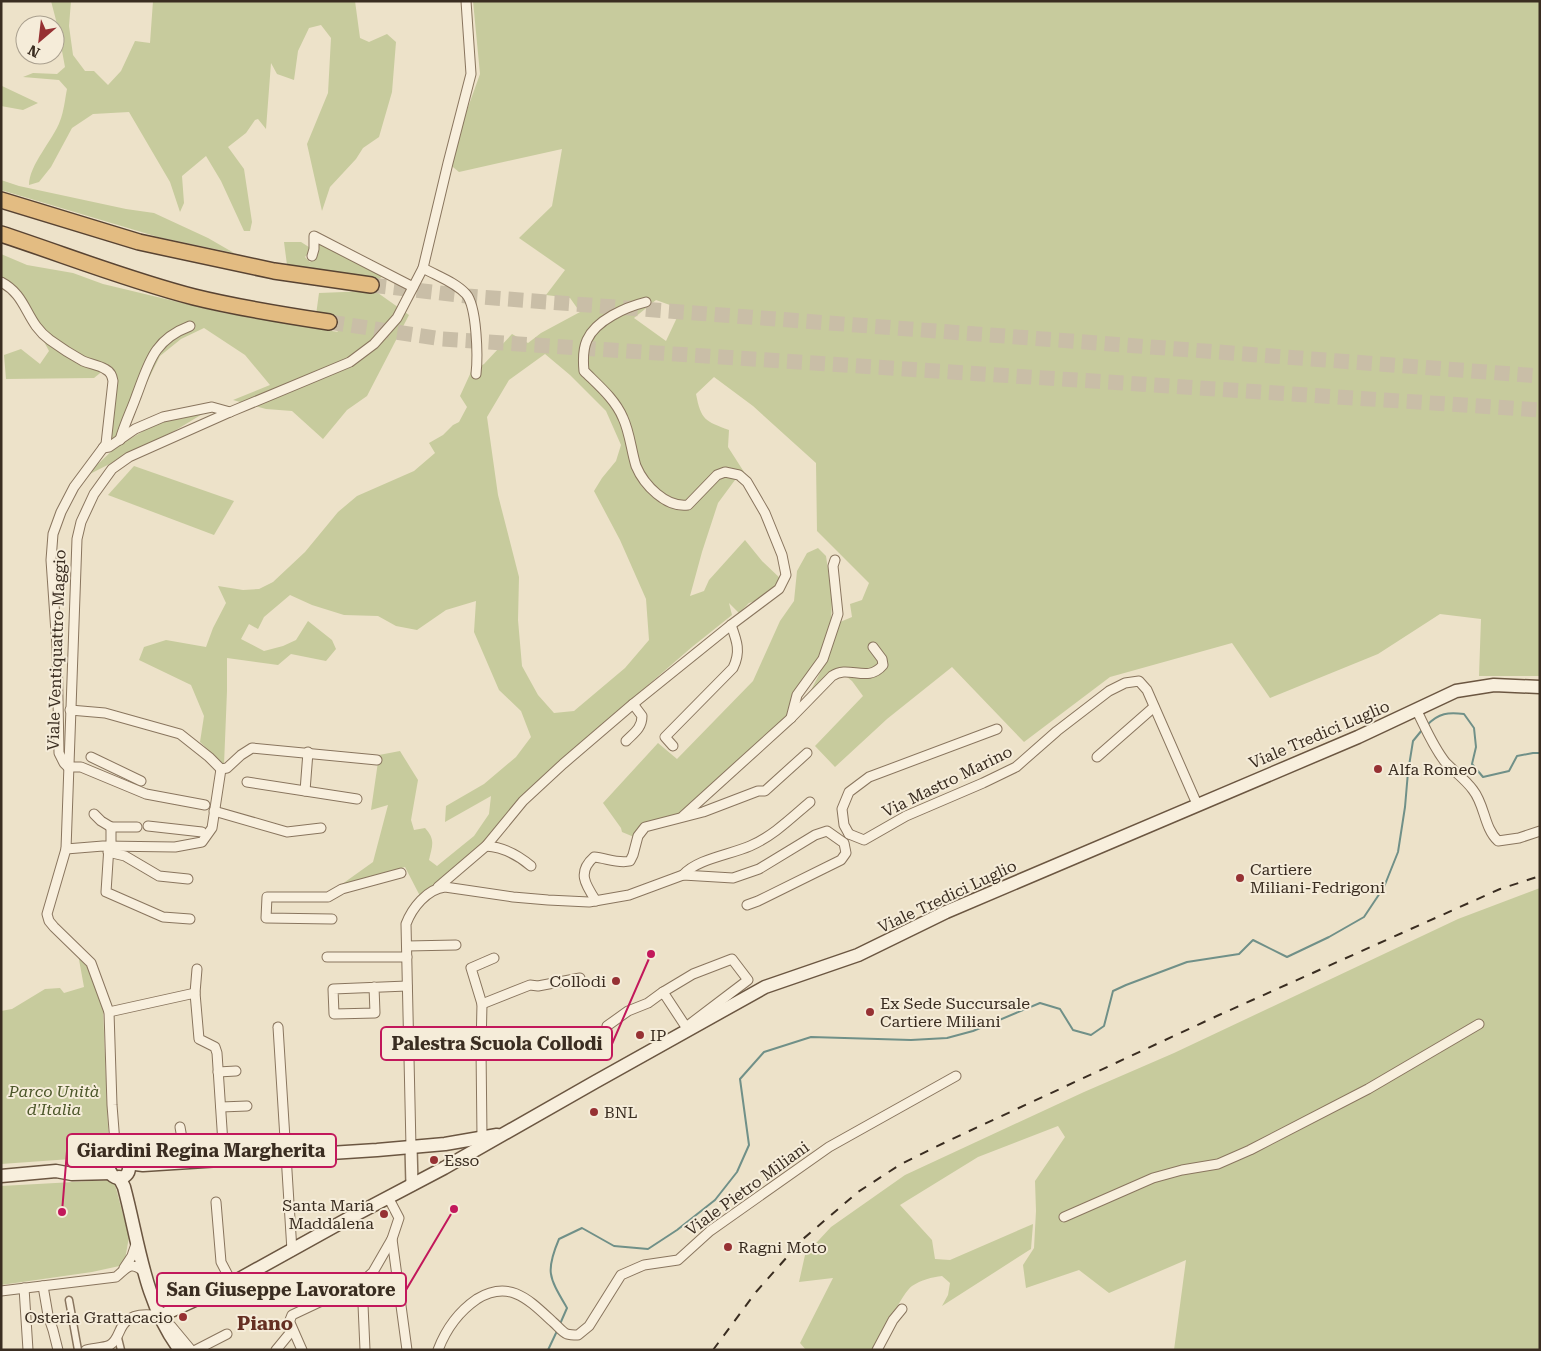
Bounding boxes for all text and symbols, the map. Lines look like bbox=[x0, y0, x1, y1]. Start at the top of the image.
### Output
north arrow bbox=[15, 15, 65, 65]
text: N bbox=[25, 42, 42, 61]
street label: Viale Ventiquattro Maggio bbox=[43, 549, 70, 751]
street label: Viale Tredici Luglio bbox=[1246, 696, 1393, 773]
street label: Via Mastro Marino bbox=[879, 742, 1015, 821]
place label: Alfa Romeo bbox=[1388, 760, 1477, 779]
marker: Alfa Romeo bbox=[1372, 763, 1384, 775]
street label: Viale Tredici Luglio bbox=[875, 856, 1020, 937]
place label: Cartiere Miliani-Fedrigoni bbox=[1250, 860, 1385, 897]
marker: Cartiere Miliani-Fedrigoni bbox=[1234, 872, 1246, 884]
place label: Collodi bbox=[550, 972, 606, 991]
marker: Collodi bbox=[610, 975, 622, 987]
place label: Ex Sede Succursale Cartiere Miliani bbox=[880, 994, 1030, 1031]
marker: Ex Sede Succursale Cartiere Miliani bbox=[864, 1006, 876, 1018]
place label: IP bbox=[650, 1026, 666, 1045]
callout: Palestra Scuola Collodi bbox=[381, 1027, 612, 1060]
marker: IP bbox=[634, 1029, 646, 1041]
text: Palestra Scuola Collodi bbox=[391, 1033, 603, 1054]
park label: Parco Unità d'Italia bbox=[8, 1082, 100, 1119]
place label: BNL bbox=[604, 1103, 638, 1122]
marker: BNL bbox=[588, 1106, 600, 1118]
callout: Giardini Regina Margherita bbox=[67, 1134, 336, 1167]
street label: Viale Pietro Miliani bbox=[682, 1137, 813, 1240]
text: Giardini Regina Margherita bbox=[77, 1140, 326, 1161]
place label: Esso bbox=[444, 1151, 479, 1170]
marker: Esso bbox=[428, 1154, 440, 1166]
place label: Santa Maria Maddalena bbox=[282, 1196, 374, 1233]
marker: Santa Maria Maddalena bbox=[378, 1208, 390, 1220]
place label: Ragni Moto bbox=[738, 1238, 827, 1257]
marker: Ragni Moto bbox=[722, 1241, 734, 1253]
callout: San Giuseppe Lavoratore bbox=[157, 1273, 406, 1306]
text: San Giuseppe Lavoratore bbox=[166, 1279, 396, 1300]
place label: Osteria Grattacacio bbox=[24, 1308, 173, 1327]
marker: Osteria Grattacacio bbox=[177, 1311, 189, 1323]
district label: Piano bbox=[237, 1312, 293, 1335]

